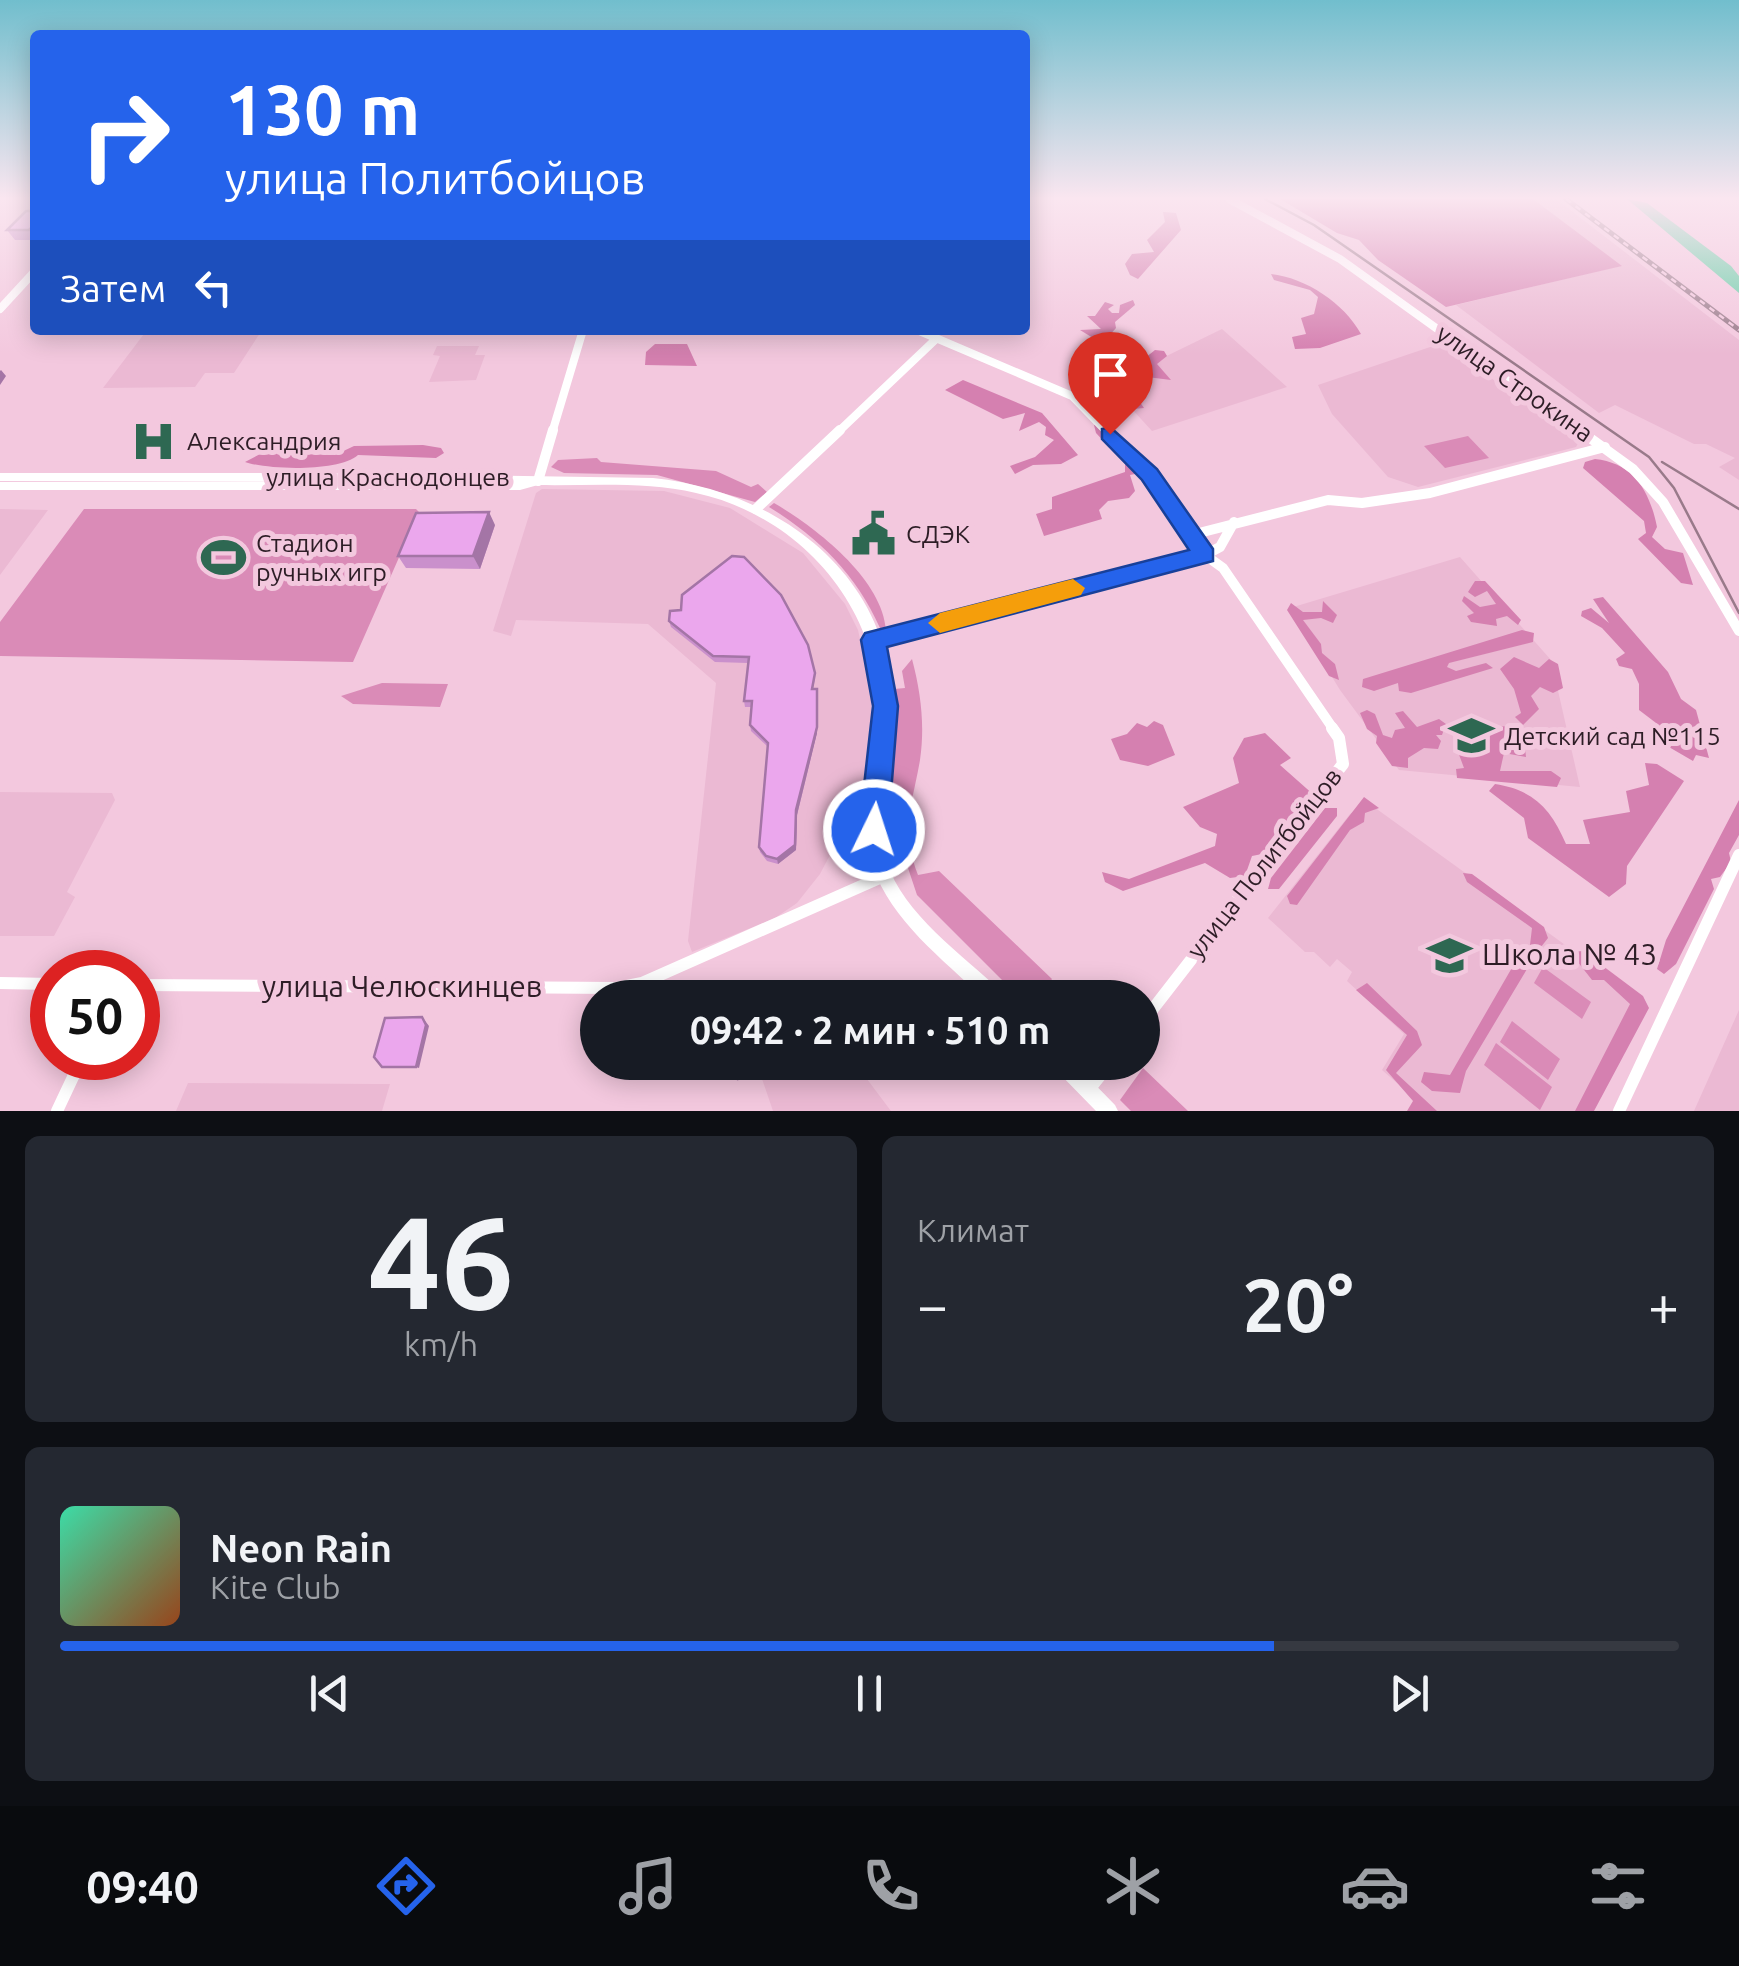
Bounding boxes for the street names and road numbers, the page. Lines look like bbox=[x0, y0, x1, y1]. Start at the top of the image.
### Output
street label: улица Строкина bbox=[1431, 319, 1599, 447]
street label: улица Краснодонцев bbox=[266, 463, 510, 491]
street label: улица Политбойцов bbox=[1181, 762, 1347, 964]
street label: улица Челюскинцев bbox=[262, 969, 542, 1003]

